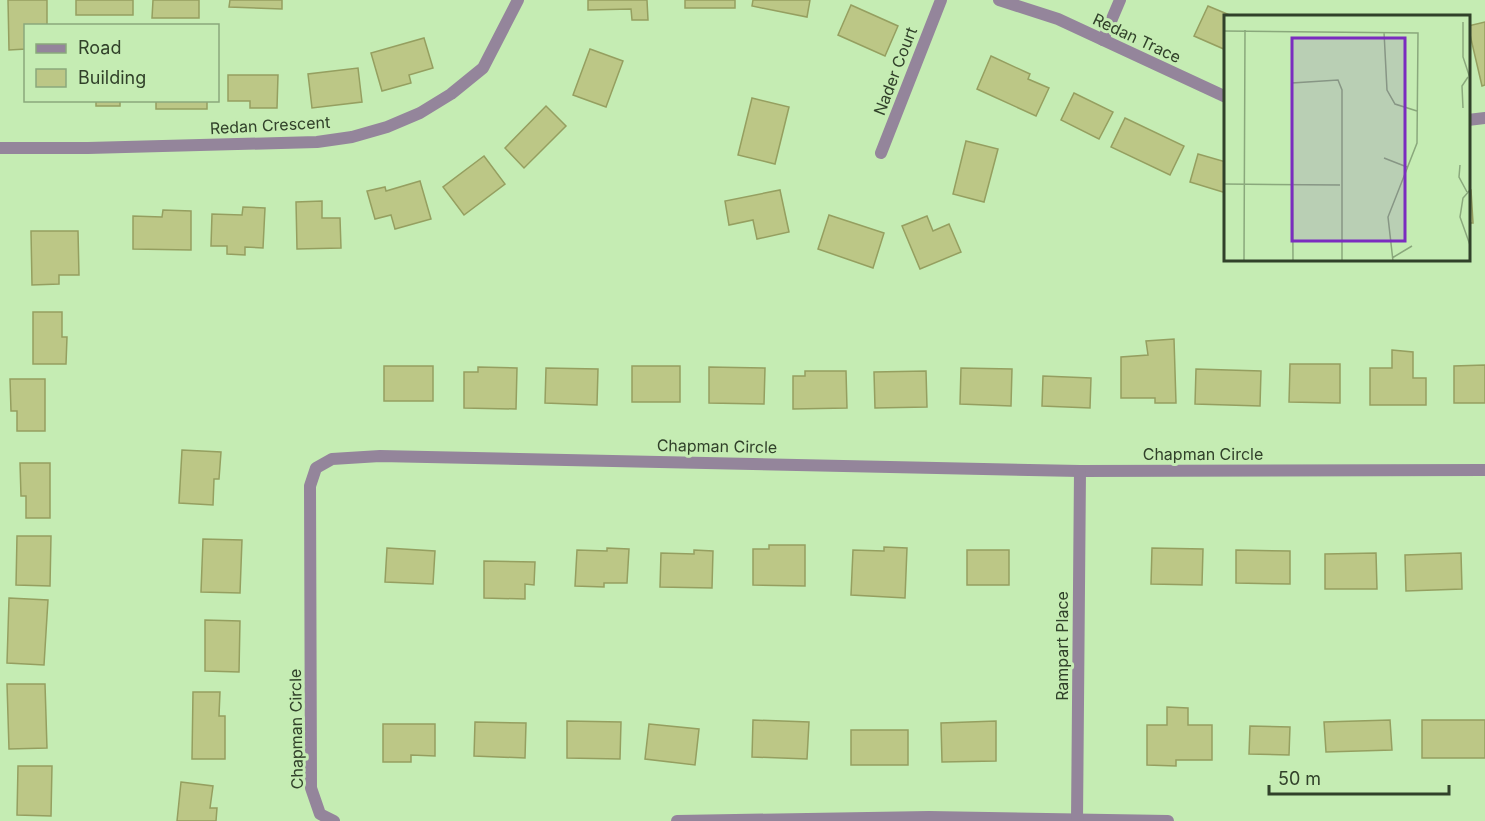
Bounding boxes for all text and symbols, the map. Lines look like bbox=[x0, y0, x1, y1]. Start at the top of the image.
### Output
street label: Redan Trace bbox=[1090, 9, 1184, 67]
inset map bbox=[1224, 15, 1470, 261]
legend bbox=[24, 24, 219, 102]
street label: Nader Court bbox=[869, 24, 921, 118]
text: Road bbox=[78, 37, 121, 58]
text: Building bbox=[78, 67, 146, 88]
street label: Redan Crescent bbox=[209, 112, 331, 138]
street label: Chapman Circle bbox=[657, 435, 777, 457]
street label: Chapman Circle bbox=[1143, 444, 1263, 464]
street label: Rampart Place bbox=[1052, 591, 1072, 701]
street label: Chapman Circle bbox=[285, 669, 307, 789]
scale bar bbox=[1269, 758, 1449, 796]
text: 50 m bbox=[1278, 768, 1321, 789]

